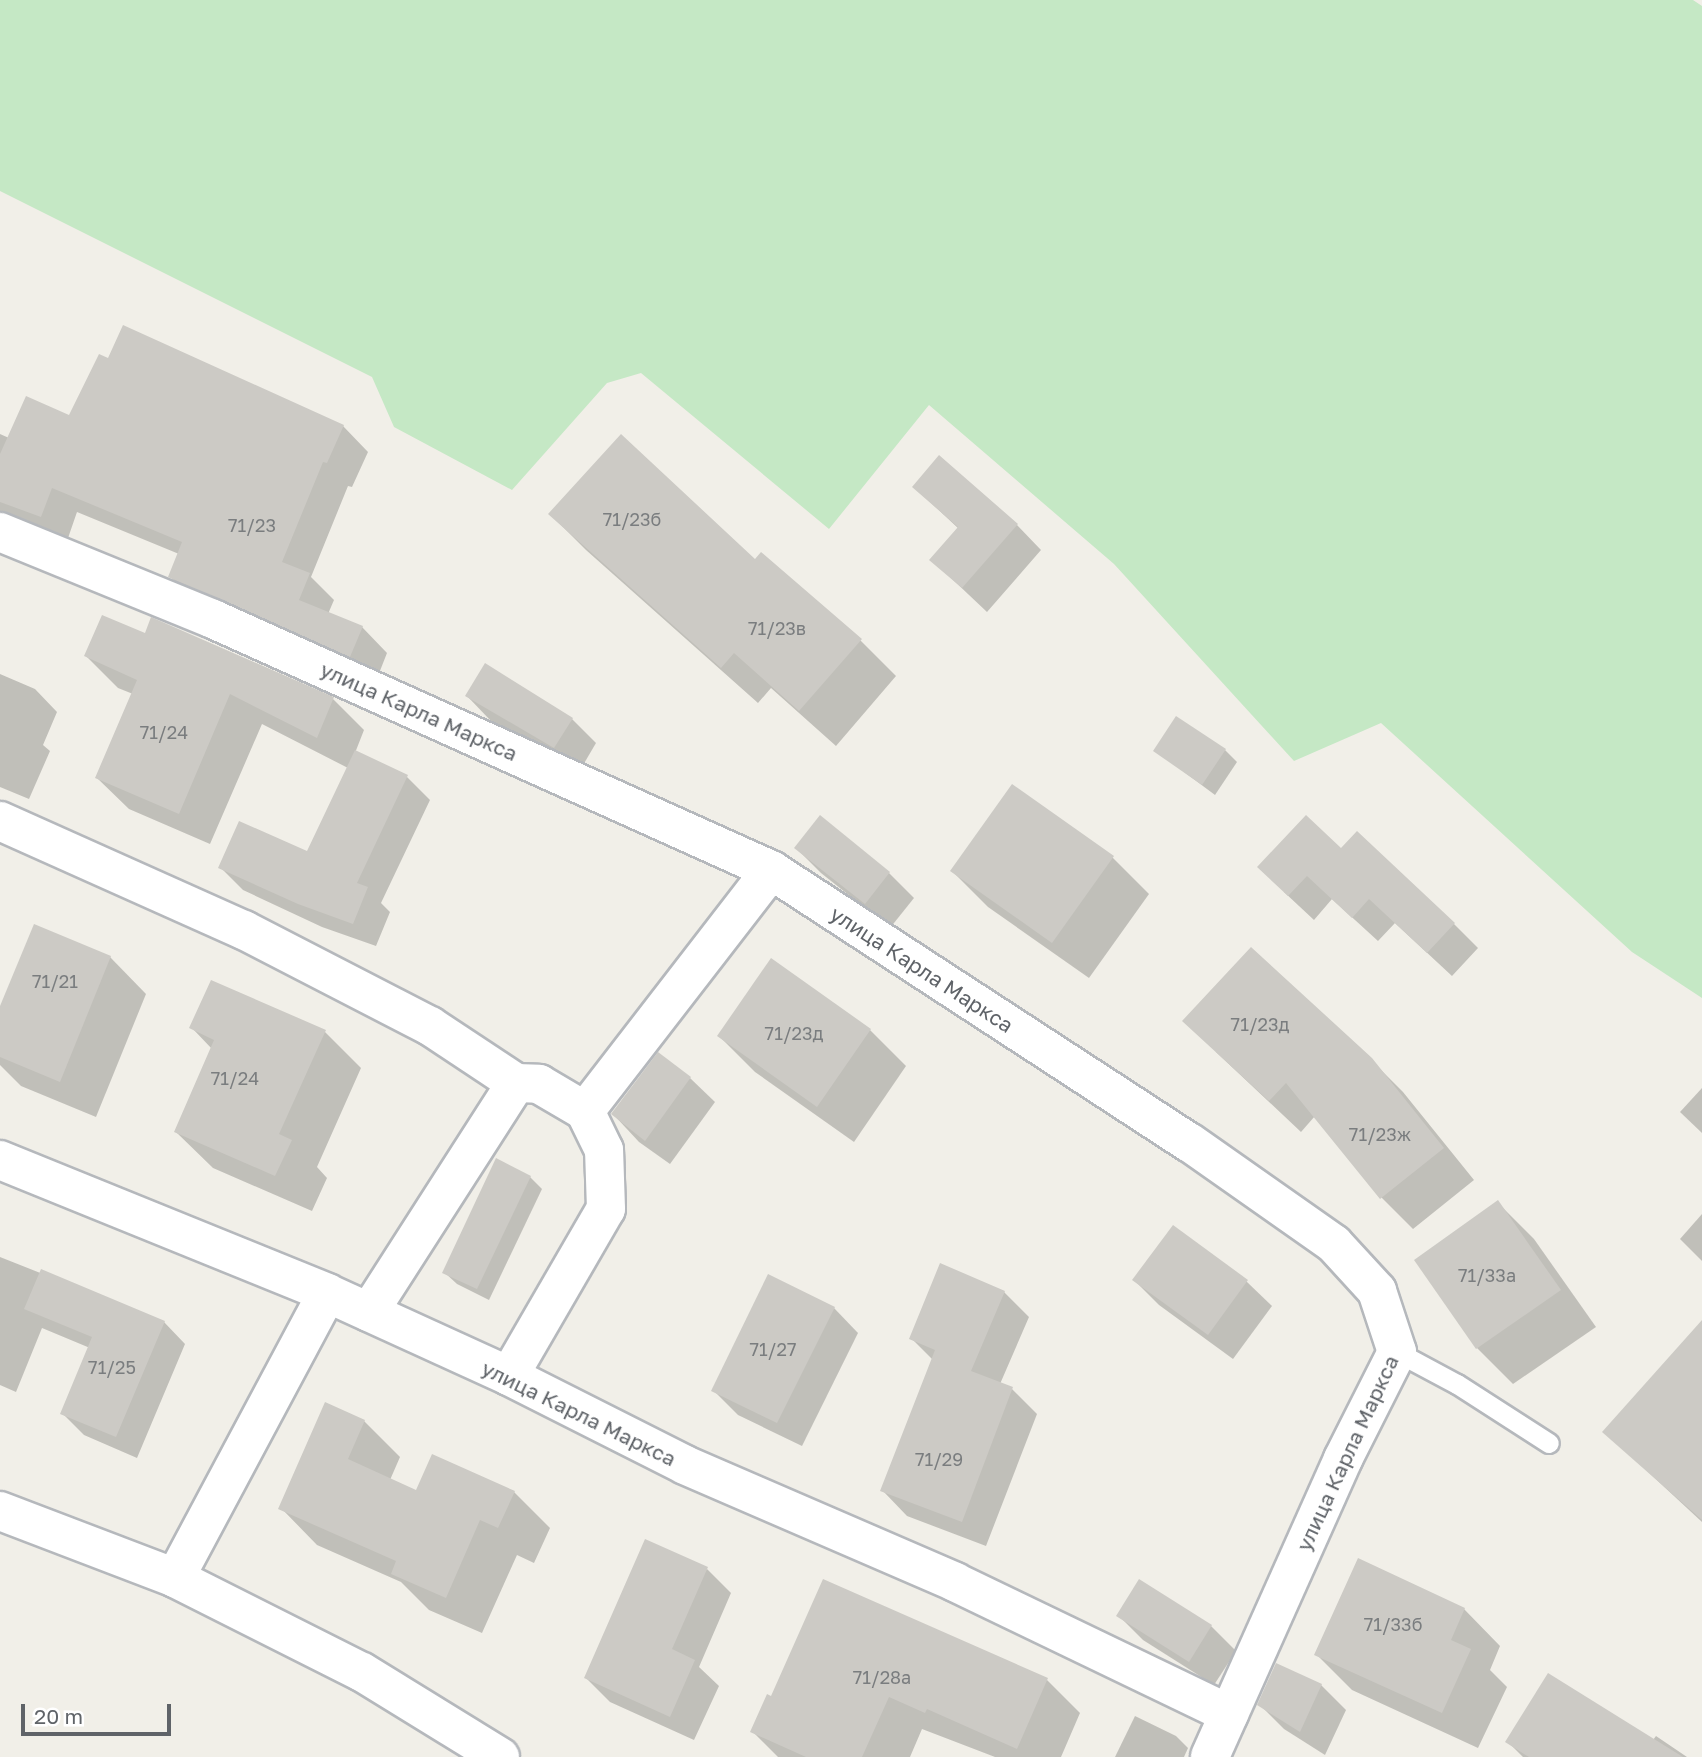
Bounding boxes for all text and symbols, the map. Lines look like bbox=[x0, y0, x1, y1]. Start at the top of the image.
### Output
house number: 71/23б bbox=[603, 508, 661, 530]
house number: 71/23 bbox=[228, 514, 276, 536]
house number: 71/23в bbox=[748, 617, 806, 639]
street label: улица Карла Маркса bbox=[317, 656, 521, 766]
house number: 71/24 bbox=[140, 721, 188, 743]
street label: улица Карла Маркса bbox=[826, 900, 1018, 1038]
house number: 71/21 bbox=[32, 970, 78, 992]
house number: 71/23д bbox=[1231, 1013, 1289, 1035]
house number: 71/23д bbox=[765, 1022, 823, 1044]
house number: 71/24 bbox=[211, 1067, 259, 1089]
house number: 71/23ж bbox=[1349, 1123, 1411, 1145]
house number: 71/33а bbox=[1458, 1264, 1516, 1286]
house number: 71/27 bbox=[750, 1338, 796, 1360]
street label: улица Карла Маркса bbox=[1291, 1351, 1403, 1555]
street label: улица Карла Маркса bbox=[478, 1355, 680, 1471]
house number: 71/25 bbox=[88, 1356, 136, 1378]
house number: 71/29 bbox=[915, 1448, 963, 1470]
house number: 71/33б bbox=[1364, 1613, 1422, 1635]
house number: 71/28а bbox=[853, 1666, 911, 1688]
scale bar bbox=[24, 1690, 175, 1734]
text: 20 m bbox=[34, 1703, 83, 1729]

